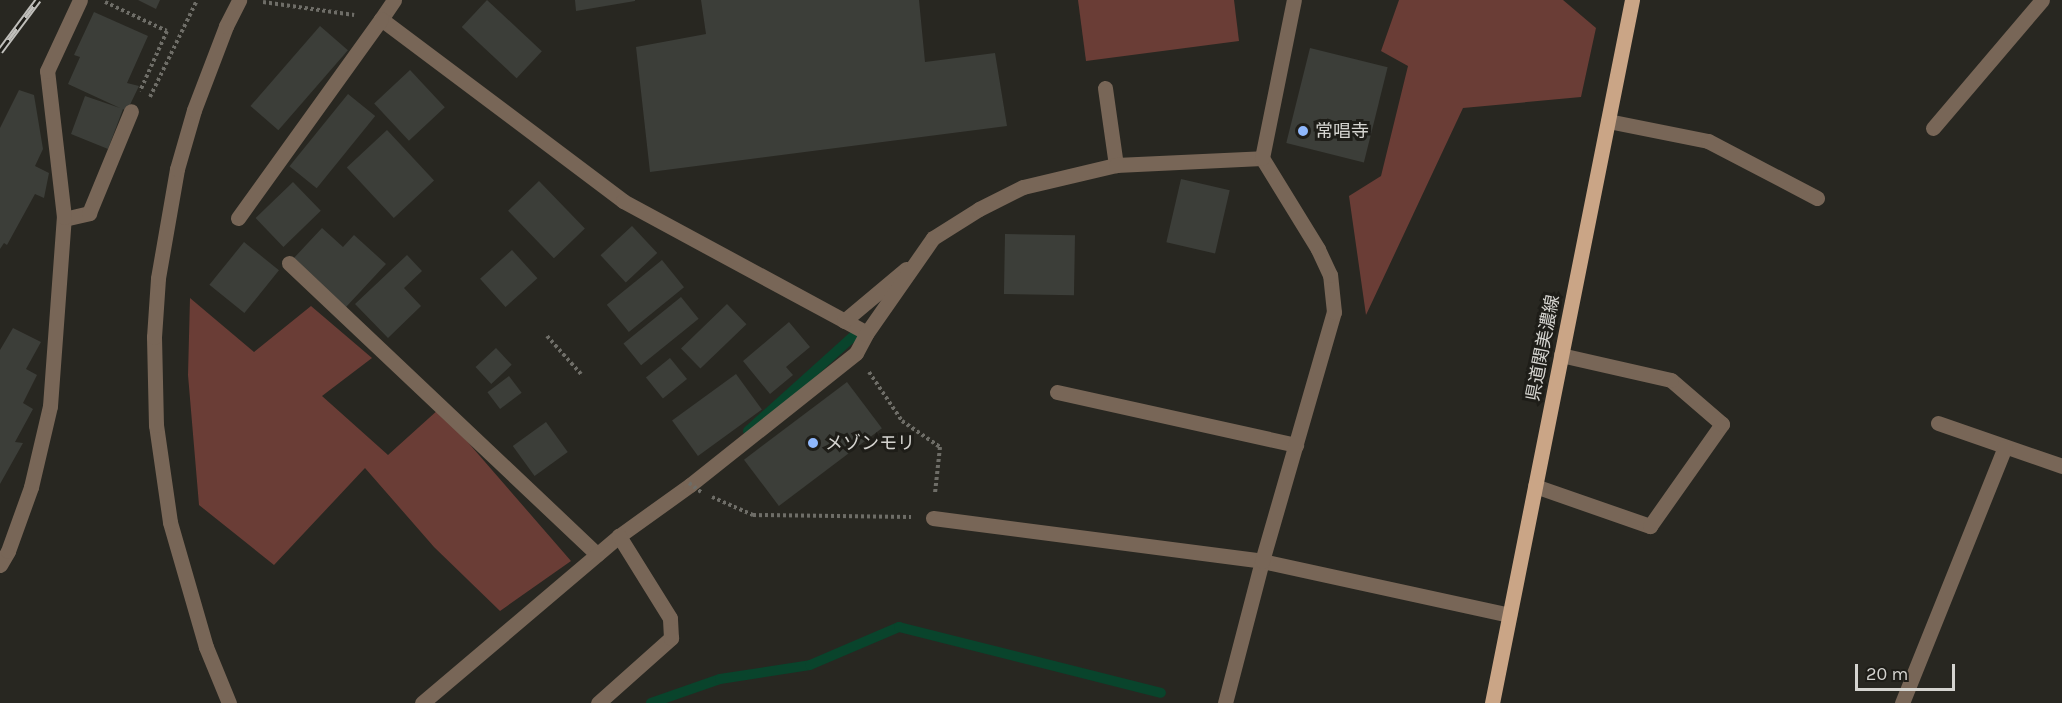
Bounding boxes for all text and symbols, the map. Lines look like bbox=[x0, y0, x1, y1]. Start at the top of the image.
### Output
place label: 常唱寺 bbox=[1315, 120, 1369, 142]
marker: 常唱寺 bbox=[1296, 124, 1310, 138]
street label: 県道関美濃線 bbox=[1522, 293, 1564, 403]
place label: メゾンモリ bbox=[825, 432, 915, 454]
marker: メゾンモリ bbox=[806, 436, 820, 450]
scale bar bbox=[1858, 652, 1958, 690]
text: 20 m bbox=[1866, 663, 1908, 685]

